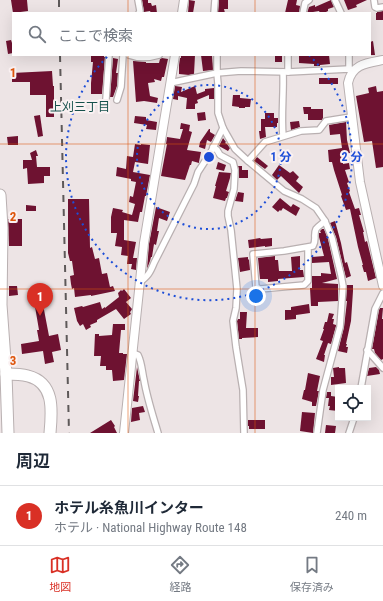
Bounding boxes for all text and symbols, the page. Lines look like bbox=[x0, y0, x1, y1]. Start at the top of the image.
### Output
search box bbox=[12, 12, 371, 56]
icon: search bbox=[26, 23, 48, 45]
text: ここで検索 bbox=[58, 27, 133, 45]
text: 1 bbox=[10, 65, 16, 80]
district label: 上刈三丁目 bbox=[50, 100, 110, 114]
centre of rings bbox=[202, 150, 216, 164]
text: 1 分 bbox=[271, 150, 291, 164]
text: 2 分 bbox=[342, 150, 362, 164]
text: 2 bbox=[10, 209, 17, 224]
pin: 1 bbox=[27, 283, 53, 316]
your location bbox=[246, 286, 266, 306]
text: 3 bbox=[10, 353, 16, 368]
map controls bbox=[335, 385, 371, 421]
button: locate bbox=[335, 385, 371, 421]
text: 周辺 bbox=[16, 451, 50, 471]
text: ホテル糸魚川インター bbox=[54, 499, 204, 517]
text: 1 bbox=[26, 508, 32, 523]
text: 240 m bbox=[335, 508, 367, 523]
text: ホテル · National Highway Route 148 bbox=[54, 520, 247, 535]
tab: 地図 bbox=[49, 554, 71, 594]
tab: 経路 bbox=[169, 554, 191, 594]
tab: 保存済み bbox=[290, 554, 334, 594]

